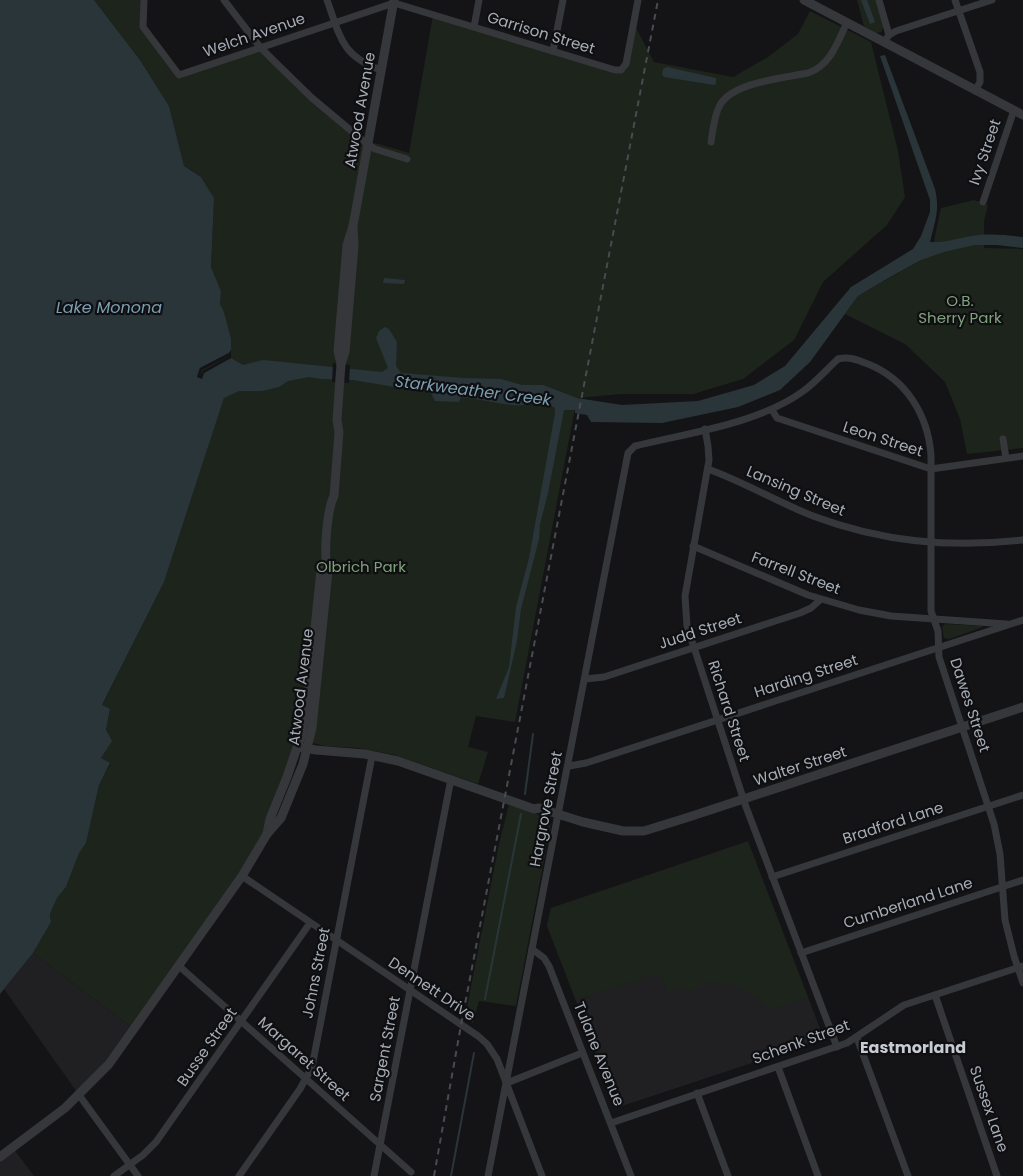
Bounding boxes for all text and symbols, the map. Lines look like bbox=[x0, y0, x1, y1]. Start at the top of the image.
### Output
street label: Garrison Street bbox=[485, 6, 598, 59]
street label: Welch Avenue bbox=[200, 7, 308, 62]
street label: Atwood Avenue bbox=[339, 50, 380, 170]
street label: Ivy Street bbox=[963, 116, 1006, 188]
park label: O.B. Sherry Park bbox=[918, 290, 1002, 328]
water label: Lake Monona bbox=[56, 296, 162, 319]
water label: Starkweather Creek bbox=[394, 370, 553, 412]
street label: Leon Street bbox=[840, 416, 926, 461]
street label: Lansing Street bbox=[744, 460, 849, 521]
street label: Farrell Street bbox=[749, 546, 844, 599]
park label: Olbrich Park bbox=[316, 556, 406, 577]
street label: Judd Street bbox=[656, 607, 744, 654]
street label: Atwood Avenue bbox=[283, 627, 318, 747]
street label: Harding Street bbox=[751, 649, 860, 702]
street label: Dawes Street bbox=[945, 655, 996, 755]
street label: Richard Street bbox=[703, 658, 756, 764]
street label: Walter Street bbox=[751, 741, 849, 790]
street label: Hargrove Street bbox=[524, 749, 567, 868]
street label: Bradford Lane bbox=[840, 796, 946, 849]
street label: Cumberland Lane bbox=[841, 872, 975, 933]
street label: Johns Street bbox=[296, 925, 335, 1020]
street label: Dennett Drive bbox=[385, 952, 480, 1026]
street label: Sargent Street bbox=[364, 994, 405, 1103]
street label: Tulane Avenue bbox=[569, 999, 630, 1109]
street label: Busse Street bbox=[172, 1003, 241, 1090]
street label: Margaret Street bbox=[254, 1012, 355, 1106]
street label: Schenk Street bbox=[749, 1014, 852, 1069]
district label: Eastmorland bbox=[860, 1036, 966, 1059]
street label: Sussex Lane bbox=[965, 1063, 1014, 1155]

